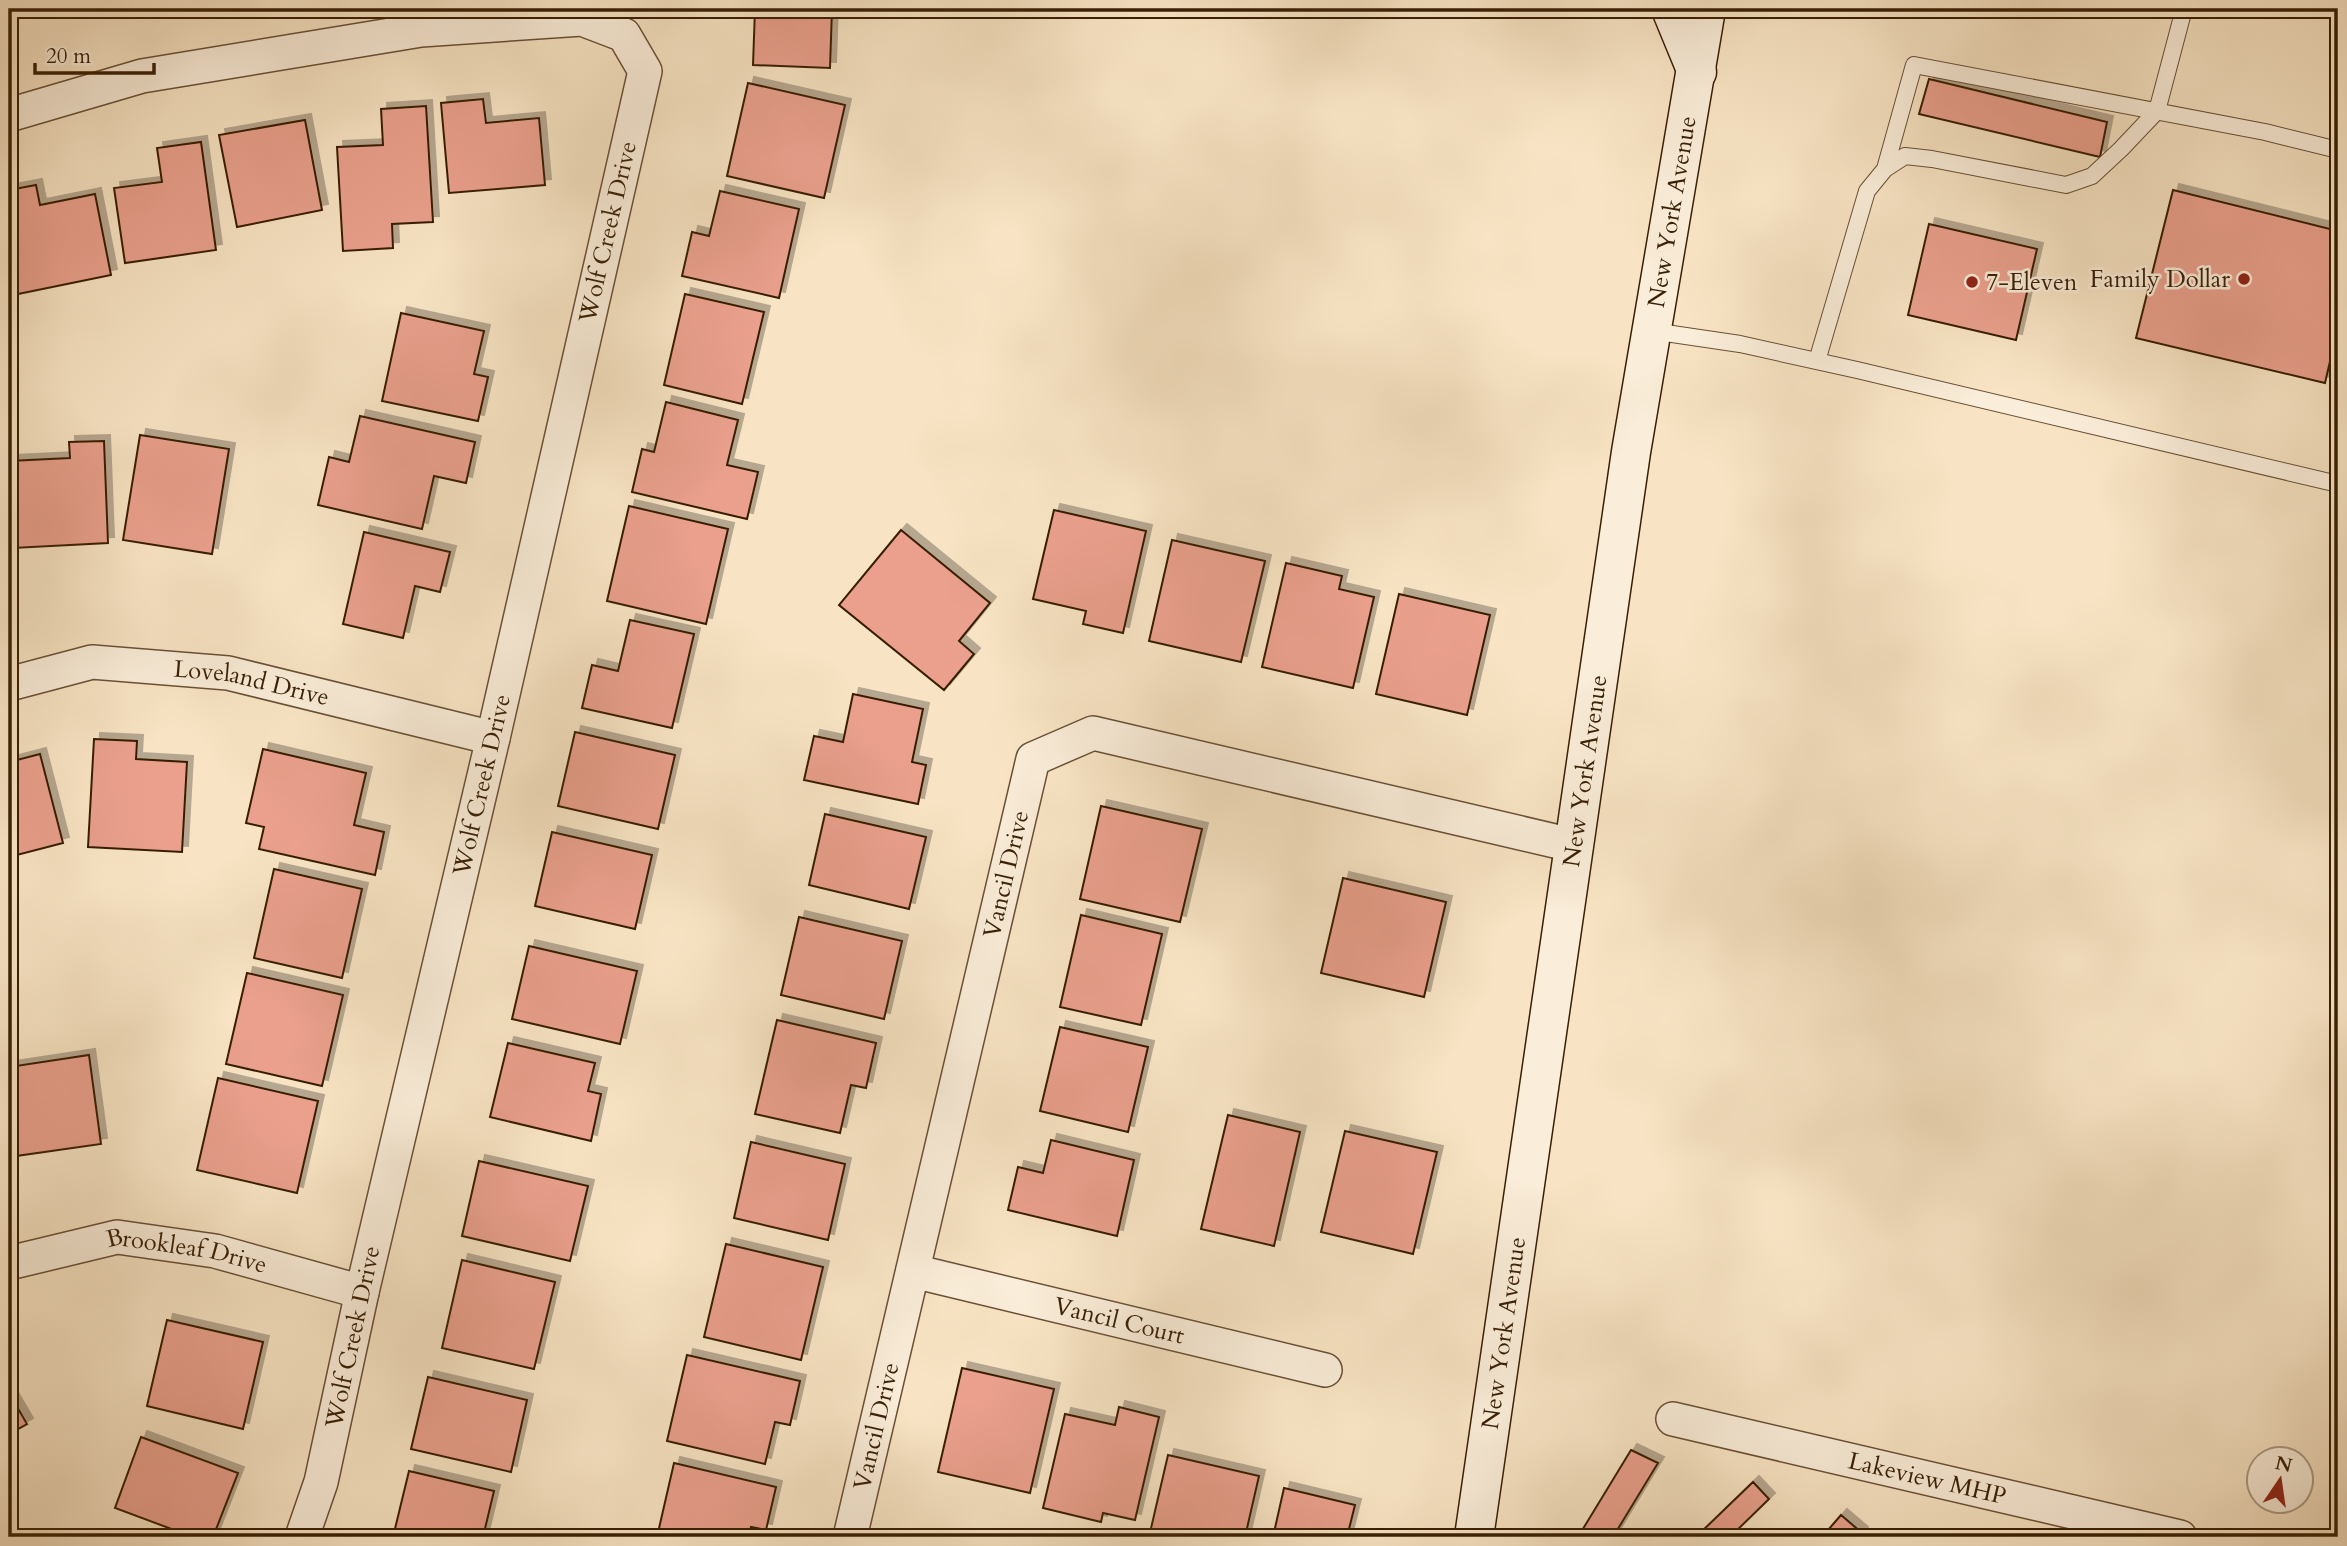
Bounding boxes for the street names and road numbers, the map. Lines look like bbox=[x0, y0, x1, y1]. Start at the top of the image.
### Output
street label: New York Avenue bbox=[1639, 113, 1704, 310]
street label: Wolf Creek Drive bbox=[571, 138, 645, 327]
street label: Loveland Drive bbox=[173, 652, 333, 714]
street label: New York Avenue bbox=[1555, 673, 1615, 869]
street label: Wolf Creek Drive bbox=[445, 691, 519, 880]
street label: Vancil Drive bbox=[975, 807, 1037, 941]
street label: Brookleaf Drive bbox=[103, 1220, 271, 1281]
street label: New York Avenue bbox=[1473, 1235, 1534, 1431]
street label: Wolf Creek Drive bbox=[317, 1243, 388, 1432]
street label: Vancil Court bbox=[1051, 1289, 1188, 1352]
street label: Vancil Drive bbox=[845, 1359, 907, 1493]
street label: Lakeview MHP bbox=[1845, 1444, 2009, 1512]

